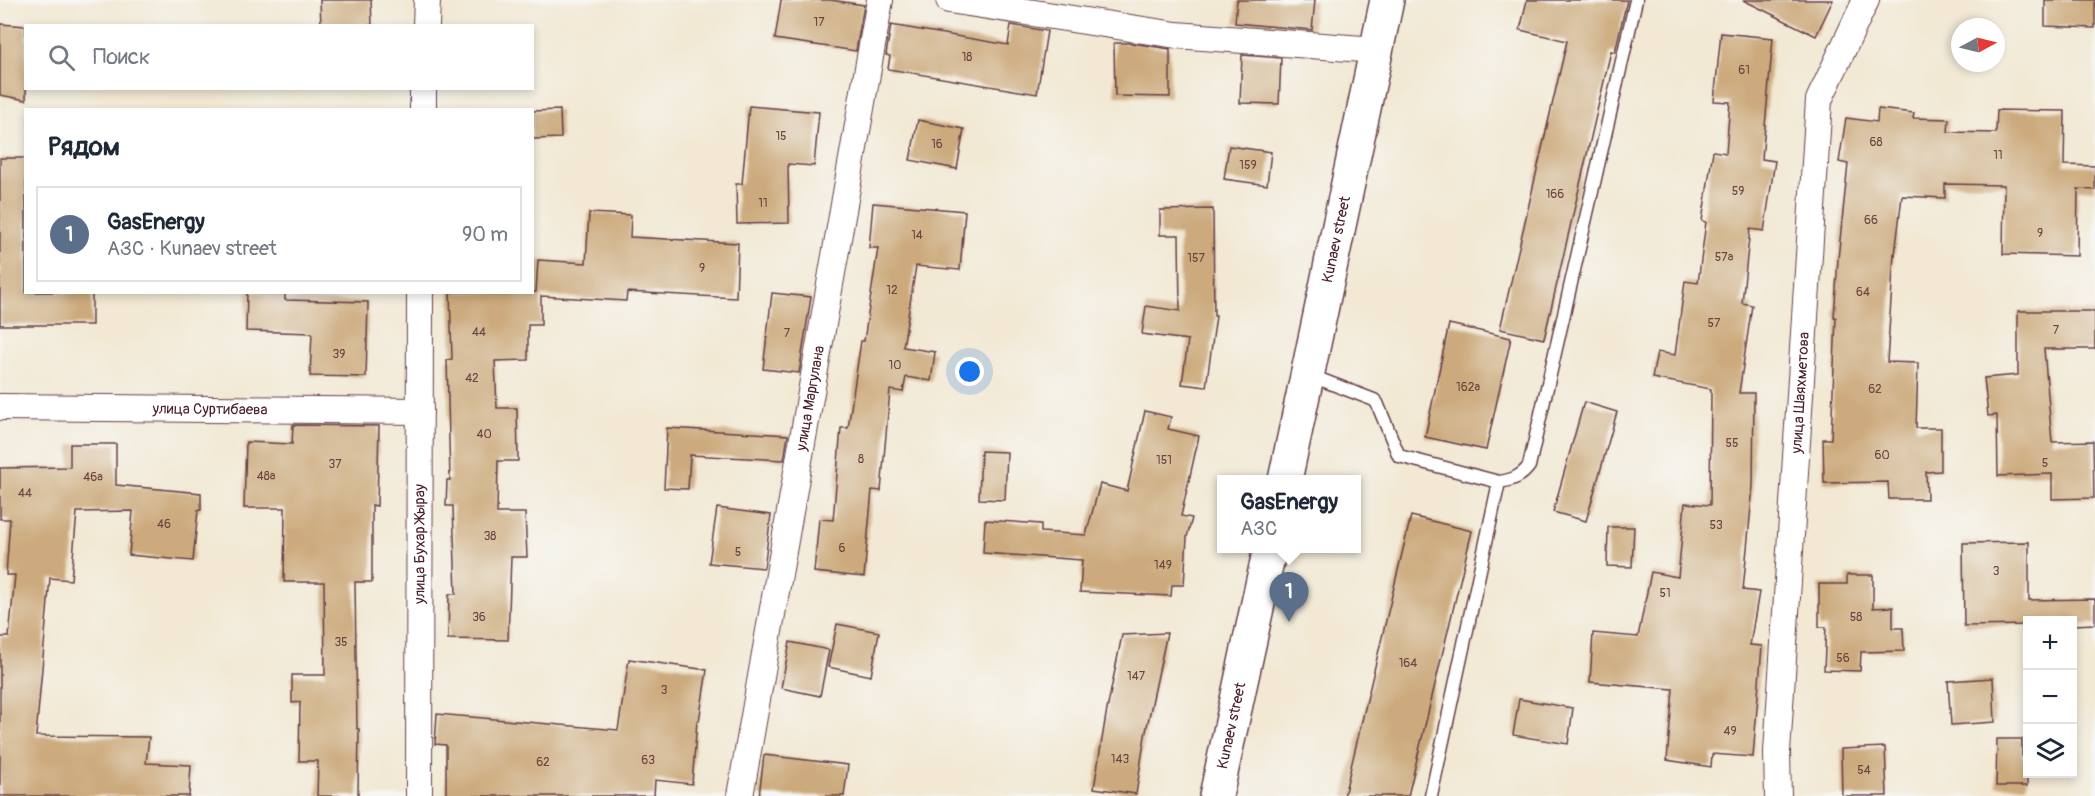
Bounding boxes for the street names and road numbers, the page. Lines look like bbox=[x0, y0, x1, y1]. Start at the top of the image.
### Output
street label: Kunaev street bbox=[1318, 193, 1355, 284]
street label: улица Шаяхметова bbox=[1787, 331, 1814, 455]
street label: улица Маргулана bbox=[791, 344, 829, 453]
street label: улица Суртибаева bbox=[151, 399, 268, 419]
street label: улица Бухар Жырау bbox=[410, 483, 429, 605]
street label: Kunaev street bbox=[1213, 680, 1250, 771]

